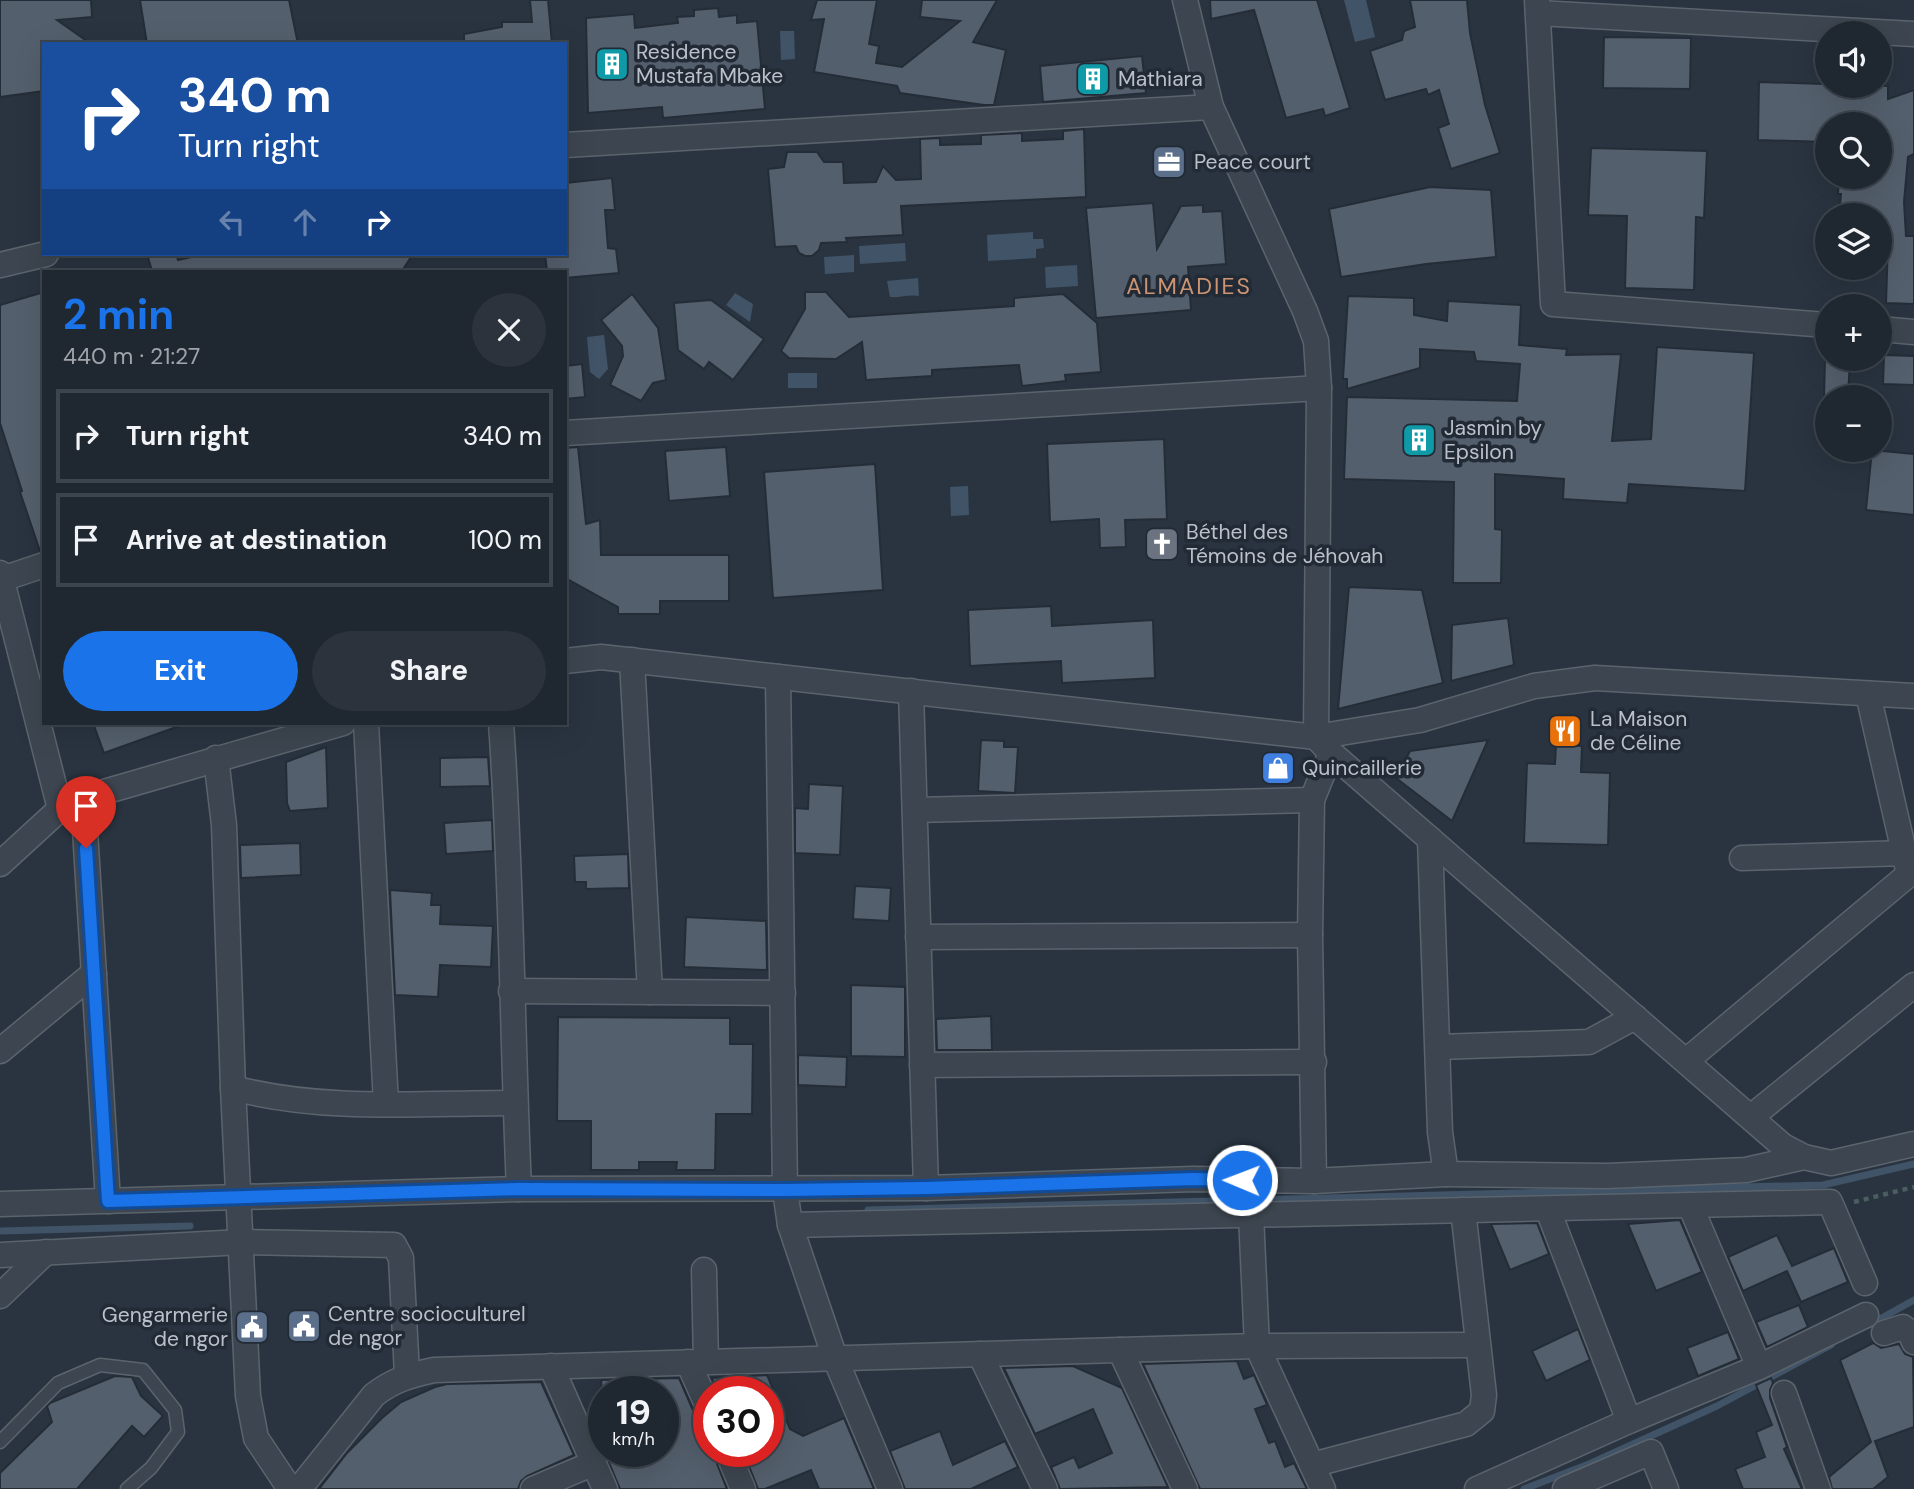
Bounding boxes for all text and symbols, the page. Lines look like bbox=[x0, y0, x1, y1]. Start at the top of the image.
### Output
map controls bbox=[1815, 21, 1892, 462]
button: sound bbox=[1815, 21, 1892, 98]
place label: Residence Mustafa Mbake bbox=[636, 38, 783, 90]
building icon: Residence Mustafa Mbake bbox=[593, 45, 631, 83]
building icon: Mathiara bbox=[1074, 60, 1112, 98]
text: 340 m bbox=[178, 63, 332, 127]
place label: Mathiara bbox=[1118, 65, 1203, 93]
icon: right bbox=[63, 70, 154, 161]
button: search bbox=[1815, 112, 1892, 189]
text: Turn right bbox=[178, 125, 320, 167]
office icon: Peace court bbox=[1150, 143, 1188, 181]
place label: Peace court bbox=[1194, 148, 1311, 176]
icon: left bbox=[213, 203, 251, 241]
icon: ahead bbox=[286, 203, 324, 241]
icon: right bbox=[359, 203, 397, 241]
button: layers bbox=[1815, 203, 1892, 280]
district label: ALMADIES bbox=[1126, 271, 1252, 301]
text: 2 min bbox=[63, 287, 174, 342]
button: close bbox=[472, 293, 546, 367]
button: + bbox=[1815, 294, 1892, 371]
text: 440 m · 21:27 bbox=[63, 341, 200, 371]
button: − bbox=[1815, 385, 1892, 462]
place label: Jasmin by Epsilon bbox=[1444, 414, 1542, 466]
icon: right bbox=[67, 417, 105, 455]
text: Turn right bbox=[126, 419, 250, 453]
text: 340 m bbox=[463, 419, 542, 453]
building icon: Jasmin by Epsilon bbox=[1400, 421, 1438, 459]
place label: Béthel des Témoins de Jéhovah bbox=[1186, 518, 1383, 570]
icon: arrive bbox=[67, 521, 105, 559]
text: Arrive at destination bbox=[126, 523, 387, 557]
text: 100 m bbox=[468, 523, 542, 557]
church icon: Béthel des Témoins de Jéhovah bbox=[1143, 525, 1181, 563]
button: Exit bbox=[63, 631, 298, 711]
button: Share bbox=[312, 631, 546, 711]
place label: La Maison de Céline bbox=[1590, 705, 1687, 757]
restaurant icon: La Maison de Céline bbox=[1546, 712, 1584, 750]
shop icon: Quincaillerie bbox=[1259, 749, 1297, 787]
place label: Quincaillerie bbox=[1302, 754, 1422, 782]
pin bbox=[56, 776, 116, 848]
icon: arrive bbox=[67, 787, 105, 825]
position arrow bbox=[1205, 1143, 1279, 1217]
place label: Centre socioculturel de ngor bbox=[328, 1300, 526, 1352]
place label: Gengarmerie de ngor bbox=[102, 1301, 228, 1353]
public building icon: Centre socioculturel de ngor bbox=[285, 1307, 323, 1345]
public building icon: Gengarmerie de ngor bbox=[233, 1308, 271, 1346]
speed limit sign: 30 bbox=[693, 1376, 784, 1467]
text: 19 bbox=[616, 1389, 651, 1435]
text: km/h bbox=[612, 1427, 655, 1451]

